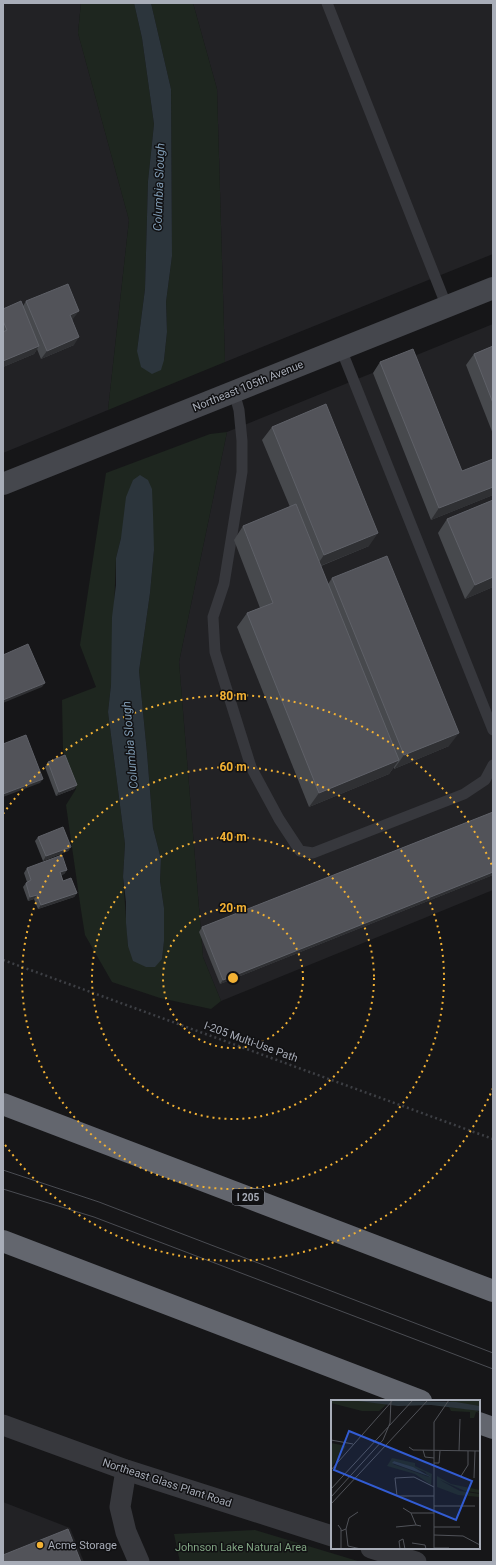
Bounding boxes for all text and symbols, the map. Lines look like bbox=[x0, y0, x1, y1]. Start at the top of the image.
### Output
water label: Columbia Slough bbox=[150, 143, 168, 231]
street label: Northeast 105th Avenue bbox=[191, 358, 306, 414]
text: 80 m bbox=[219, 689, 247, 703]
water label: Columbia Slough bbox=[119, 701, 141, 789]
text: 60 m bbox=[219, 760, 247, 774]
text: 40 m bbox=[219, 830, 247, 844]
text: 20 m bbox=[219, 901, 247, 915]
centre of rings bbox=[226, 971, 240, 985]
street label: I-205 Multi-Use Path bbox=[202, 1019, 300, 1065]
road number: I 205 bbox=[232, 1189, 264, 1205]
inset map bbox=[331, 1400, 480, 1549]
street label: Northeast Glass Plant Road bbox=[101, 1456, 233, 1510]
place label: Acme Storage bbox=[48, 1539, 117, 1552]
marker: Acme Storage bbox=[35, 1540, 45, 1550]
park label: Johnson Lake Natural Area bbox=[175, 1541, 307, 1554]

